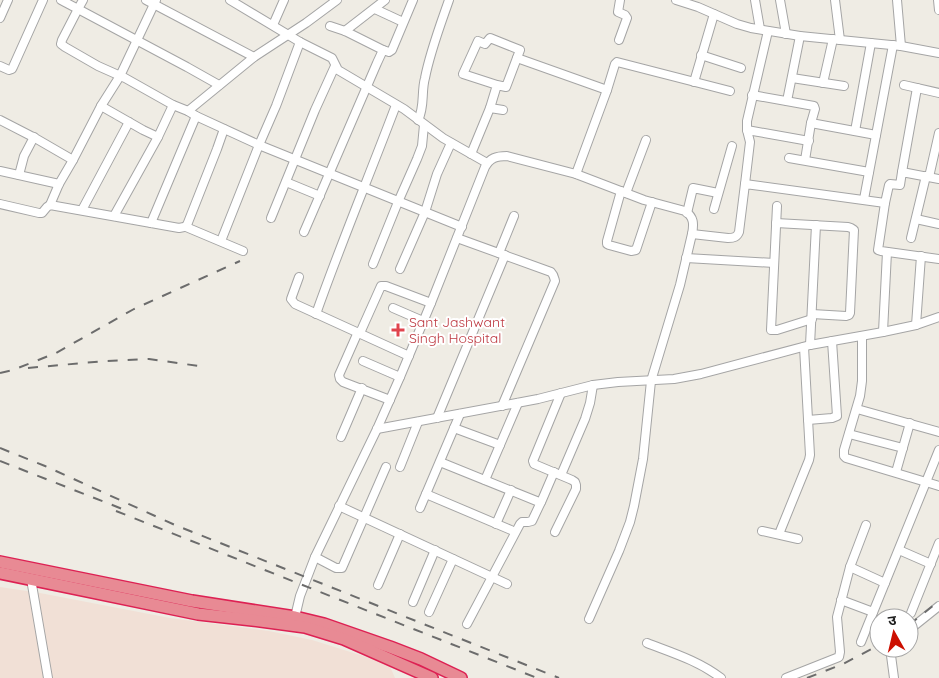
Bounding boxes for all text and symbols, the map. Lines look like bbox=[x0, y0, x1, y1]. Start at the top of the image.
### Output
place label: Sant Jashwant Singh Hospital bbox=[409, 313, 505, 347]
marker: Sant Jashwant Singh Hospital bbox=[391, 323, 405, 337]
north arrow bbox=[869, 608, 919, 658]
text: उ bbox=[887, 611, 898, 630]

